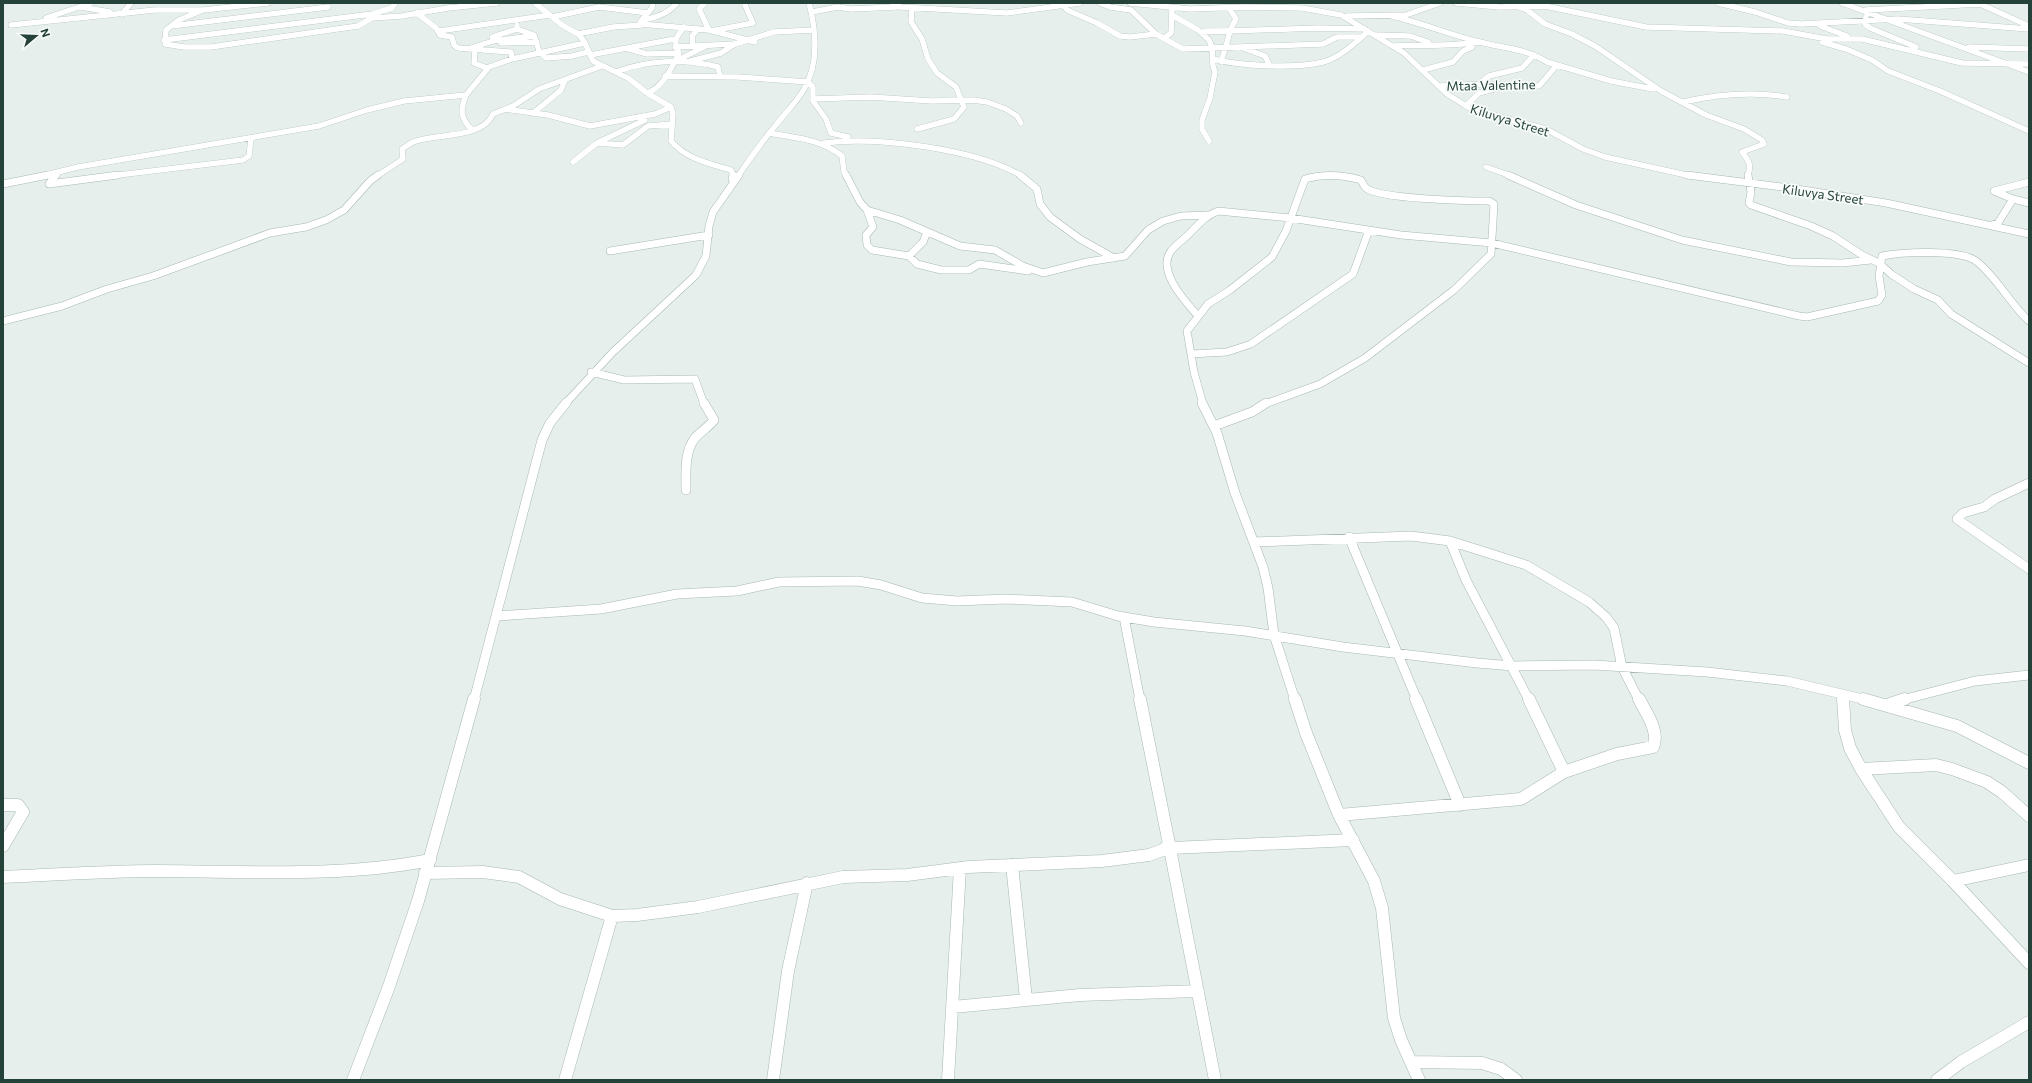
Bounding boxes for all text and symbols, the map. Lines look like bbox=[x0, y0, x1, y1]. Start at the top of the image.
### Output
north arrow bbox=[16, 16, 56, 56]
text: N bbox=[38, 27, 53, 39]
street label: Mtaa Valentine bbox=[1446, 76, 1536, 94]
street label: Kiluvya Street bbox=[1468, 100, 1552, 140]
street label: Kiluvya Street bbox=[1781, 180, 1865, 208]

